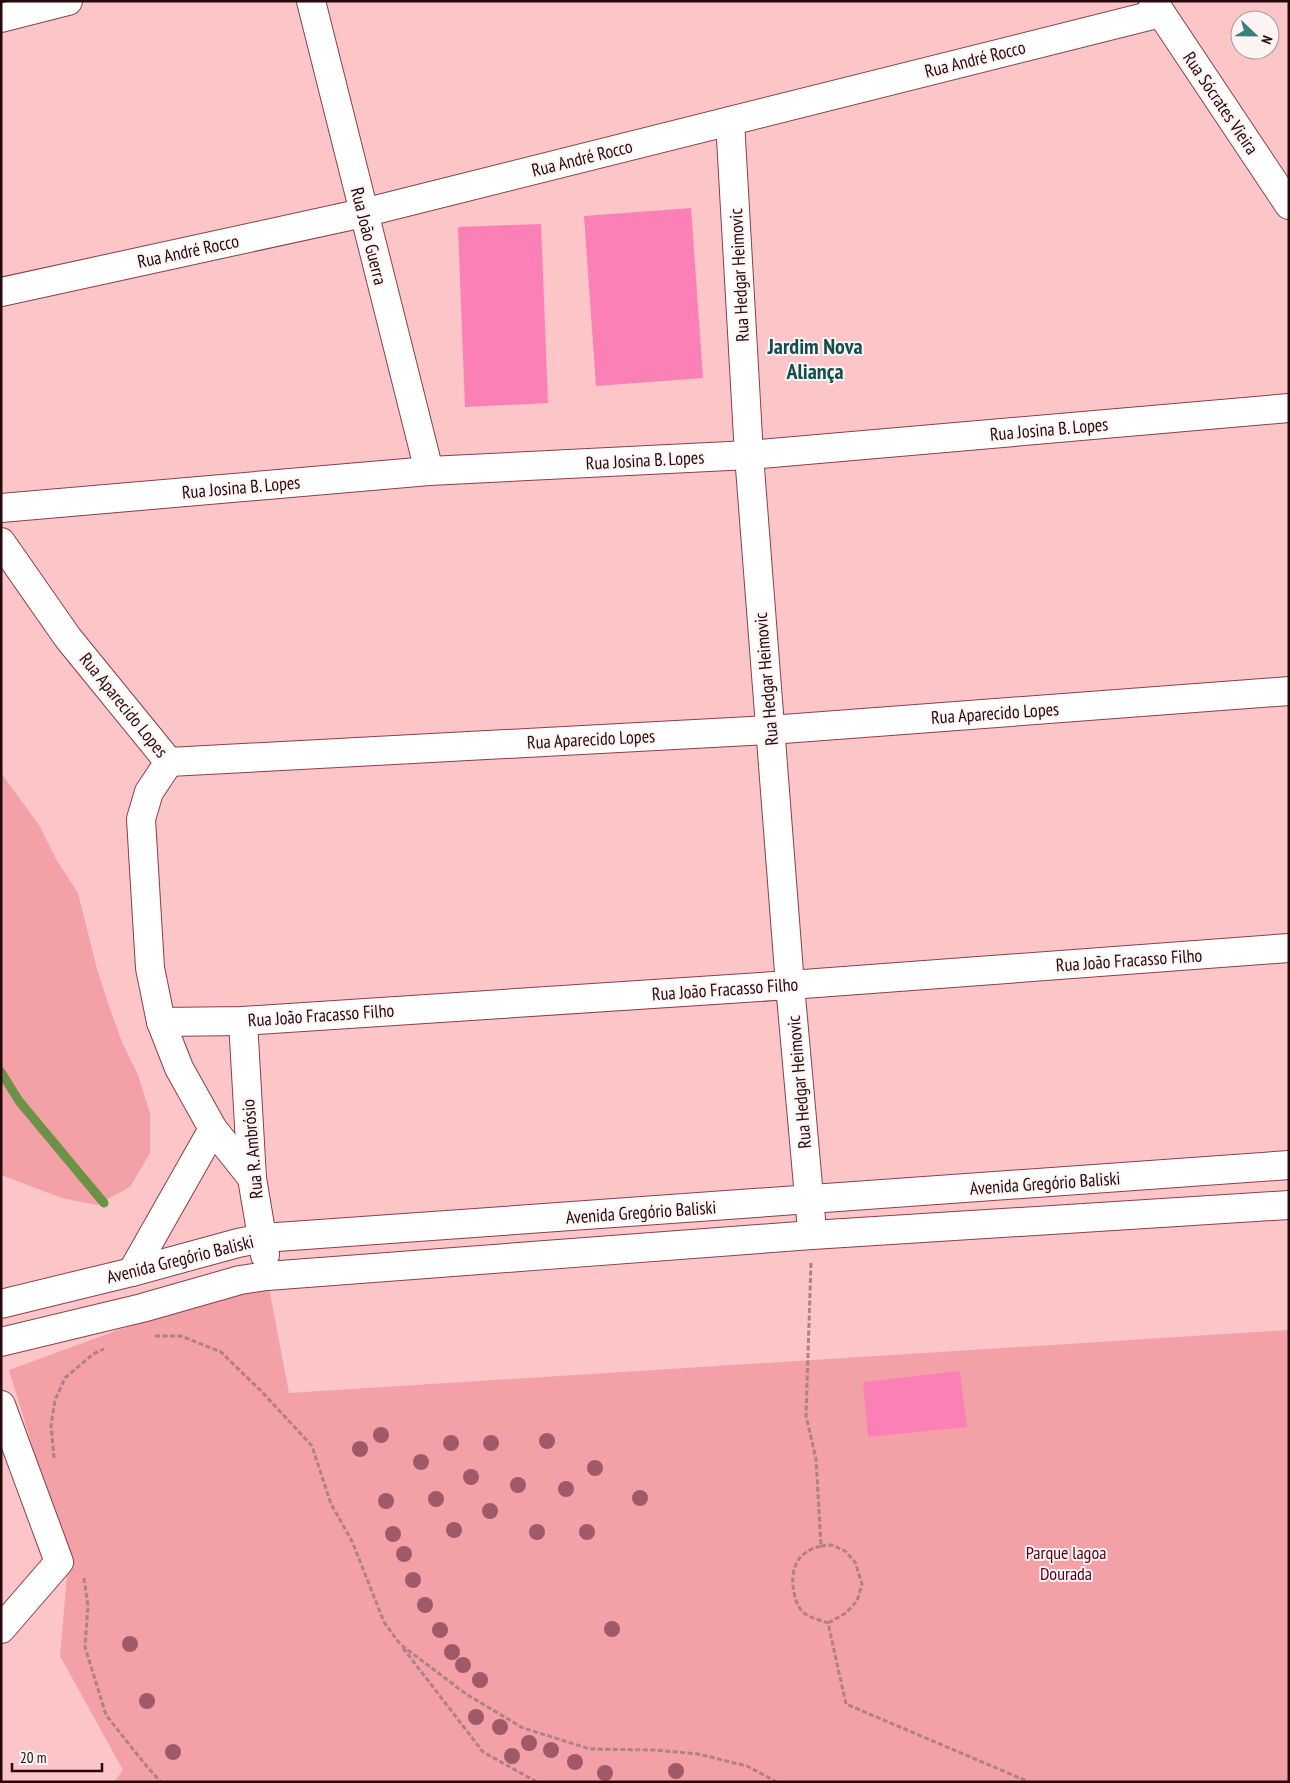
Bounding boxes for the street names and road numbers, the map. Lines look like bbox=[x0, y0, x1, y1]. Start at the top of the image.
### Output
street label: Rua André Rocco bbox=[922, 35, 1028, 83]
street label: Rua Sócrates Vieira bbox=[1178, 47, 1264, 159]
street label: Rua André Rocco bbox=[529, 134, 635, 182]
street label: Rua João Guerra bbox=[346, 185, 392, 287]
street label: Rua Hedgar Heimovic bbox=[724, 207, 754, 342]
street label: Rua André Rocco bbox=[135, 229, 241, 273]
street label: Rua Josina B. Lopes bbox=[989, 412, 1109, 446]
street label: Rua Josina B. Lopes bbox=[585, 445, 705, 475]
street label: Rua Josina B. Lopes bbox=[181, 470, 301, 504]
street label: Rua Hedgar Heimovic bbox=[749, 611, 783, 747]
street label: Rua Aparecido Lopes bbox=[75, 648, 173, 762]
street label: Rua Aparecido Lopes bbox=[930, 697, 1060, 729]
street label: Rua Aparecido Lopes bbox=[526, 724, 656, 754]
street label: Rua João Fracasso Filho bbox=[1055, 943, 1203, 977]
street label: Rua João Fracasso Filho bbox=[651, 972, 799, 1006]
street label: Rua João Fracasso Filho bbox=[247, 998, 395, 1032]
street label: Rua Hedgar Heimovic bbox=[782, 1014, 816, 1150]
street label: Rua R. Ambrósio bbox=[236, 1098, 268, 1200]
street label: Avenida Gregório Baliski bbox=[969, 1166, 1121, 1200]
street label: Avenida Gregório Baliski bbox=[565, 1195, 717, 1229]
street label: Avenida Gregório Baliski bbox=[104, 1230, 256, 1288]

